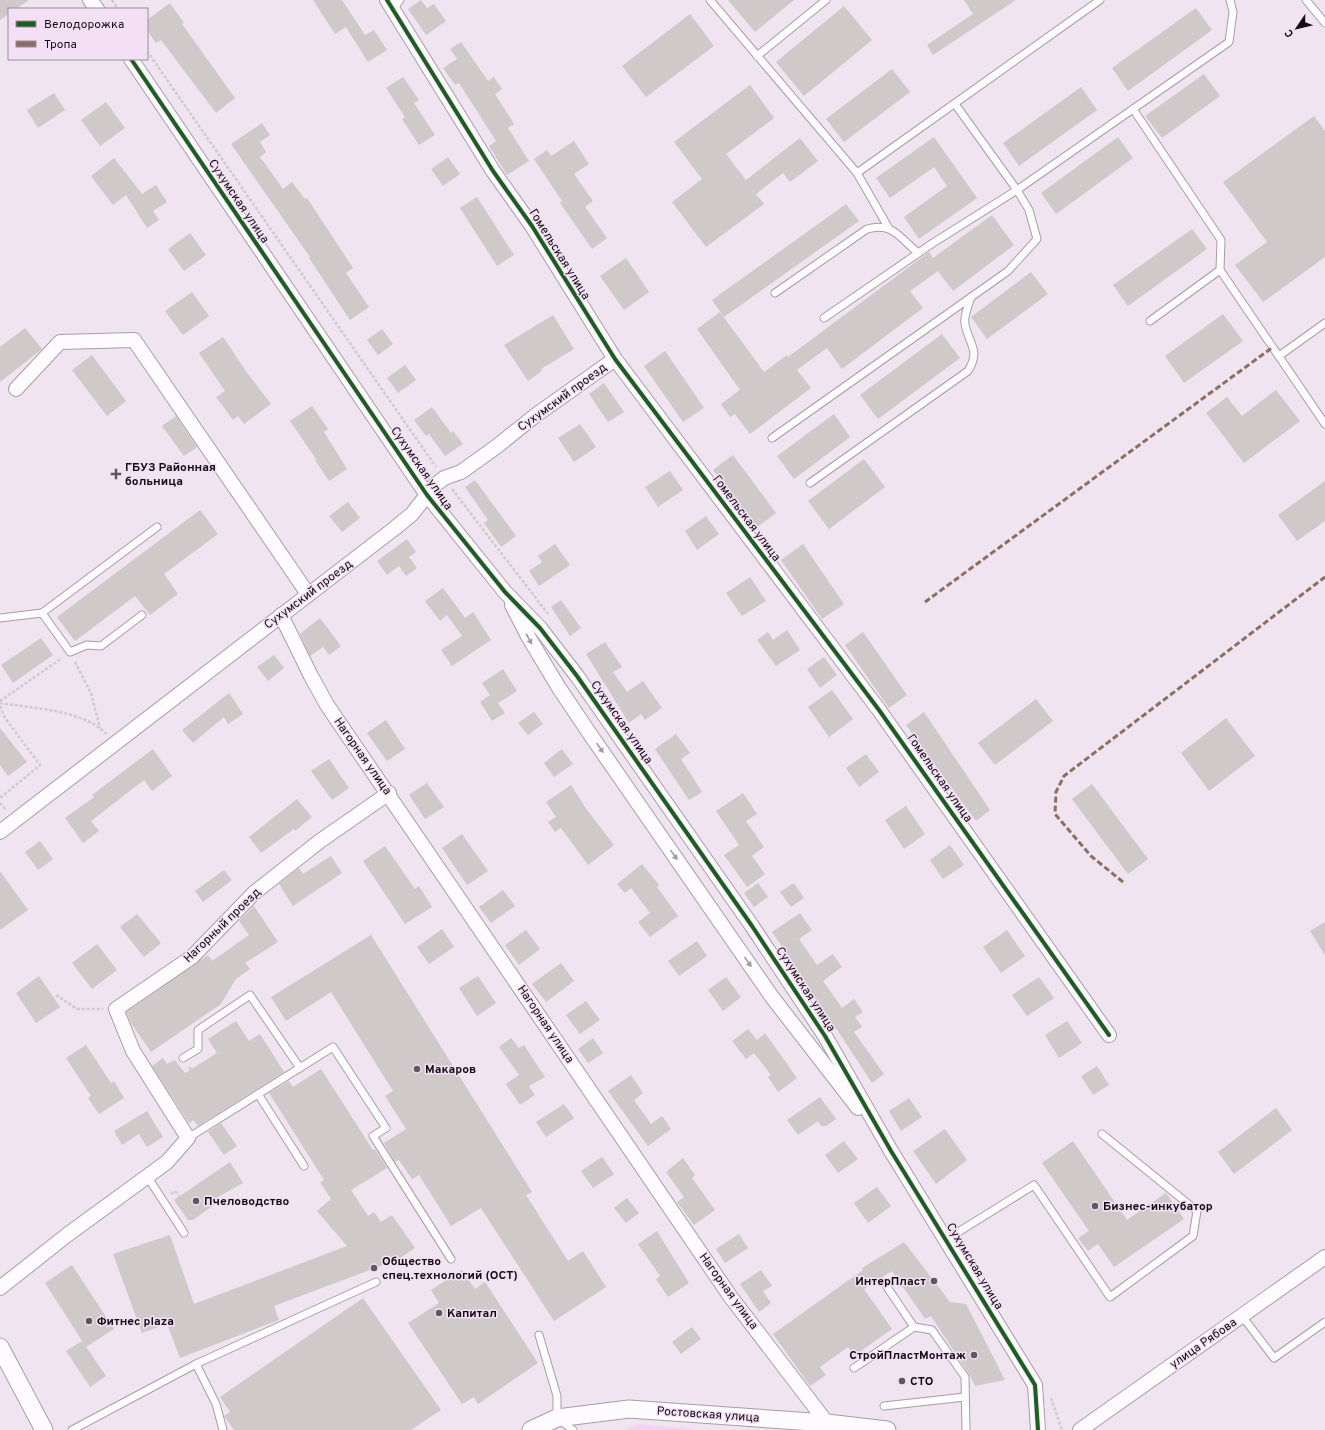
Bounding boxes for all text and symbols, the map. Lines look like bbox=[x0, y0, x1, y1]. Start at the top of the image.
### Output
legend bbox=[8, 8, 148, 60]
north arrow bbox=[1277, 8, 1317, 48]
text: Велодорожка bbox=[44, 17, 124, 33]
text: С bbox=[1282, 26, 1297, 40]
text: Тропа bbox=[44, 37, 77, 53]
street label: Сухумская улица bbox=[204, 156, 272, 247]
street label: Гомельская улица bbox=[525, 206, 594, 303]
street label: Сухумский проезд bbox=[515, 360, 610, 436]
street label: Сухумская улица bbox=[386, 424, 456, 513]
place label: ГБУЗ Районная больница bbox=[125, 460, 216, 490]
marker: ГБУЗ Районная больница bbox=[110, 468, 122, 480]
street label: Гомельская улица bbox=[708, 472, 784, 565]
street label: Сухумский проезд bbox=[261, 556, 356, 633]
one-way arrow bbox=[526, 633, 533, 645]
street label: Сухумская улица bbox=[586, 678, 656, 767]
street label: Нагорная улица bbox=[330, 715, 395, 798]
street label: Гомельская улица bbox=[903, 731, 976, 826]
one-way arrow bbox=[596, 743, 604, 753]
one-way arrow bbox=[670, 850, 678, 860]
street label: Нагорный проезд bbox=[181, 885, 265, 967]
street label: Сухумская улица bbox=[772, 944, 839, 1035]
one-way arrow bbox=[744, 956, 752, 967]
street label: Нагорная улица bbox=[513, 982, 577, 1067]
place label: Макаров bbox=[425, 1062, 476, 1078]
marker: Макаров bbox=[412, 1064, 422, 1074]
place label: Пчеловодство bbox=[204, 1194, 290, 1210]
marker: Пчеловодство bbox=[191, 1196, 201, 1206]
place label: Бизнес-инкубатор bbox=[1103, 1199, 1213, 1215]
marker: Бизнес-инкубатор bbox=[1090, 1201, 1100, 1211]
street label: Сухумская улица bbox=[942, 1220, 1006, 1313]
street label: Нагорная улица bbox=[695, 1250, 761, 1333]
place label: Общество спец.технологий (ОСТ) bbox=[382, 1254, 518, 1284]
marker: Общество спец.технологий (ОСТ) bbox=[369, 1263, 379, 1273]
place label: ИнтерПласт bbox=[855, 1274, 926, 1290]
marker: ИнтерПласт bbox=[929, 1276, 939, 1286]
place label: Капитал bbox=[447, 1306, 497, 1322]
marker: Капитал bbox=[434, 1308, 444, 1318]
place label: Фитнес plaza bbox=[97, 1314, 174, 1330]
street label: улица Рябова bbox=[1167, 1315, 1240, 1373]
marker: Фитнес plaza bbox=[84, 1316, 94, 1326]
place label: СтройПластМонтаж bbox=[849, 1348, 966, 1364]
marker: СтройПластМонтаж bbox=[969, 1350, 979, 1360]
place label: СТО bbox=[910, 1374, 934, 1390]
marker: СТО bbox=[897, 1376, 907, 1386]
street label: Ростовская улица bbox=[656, 1403, 760, 1427]

